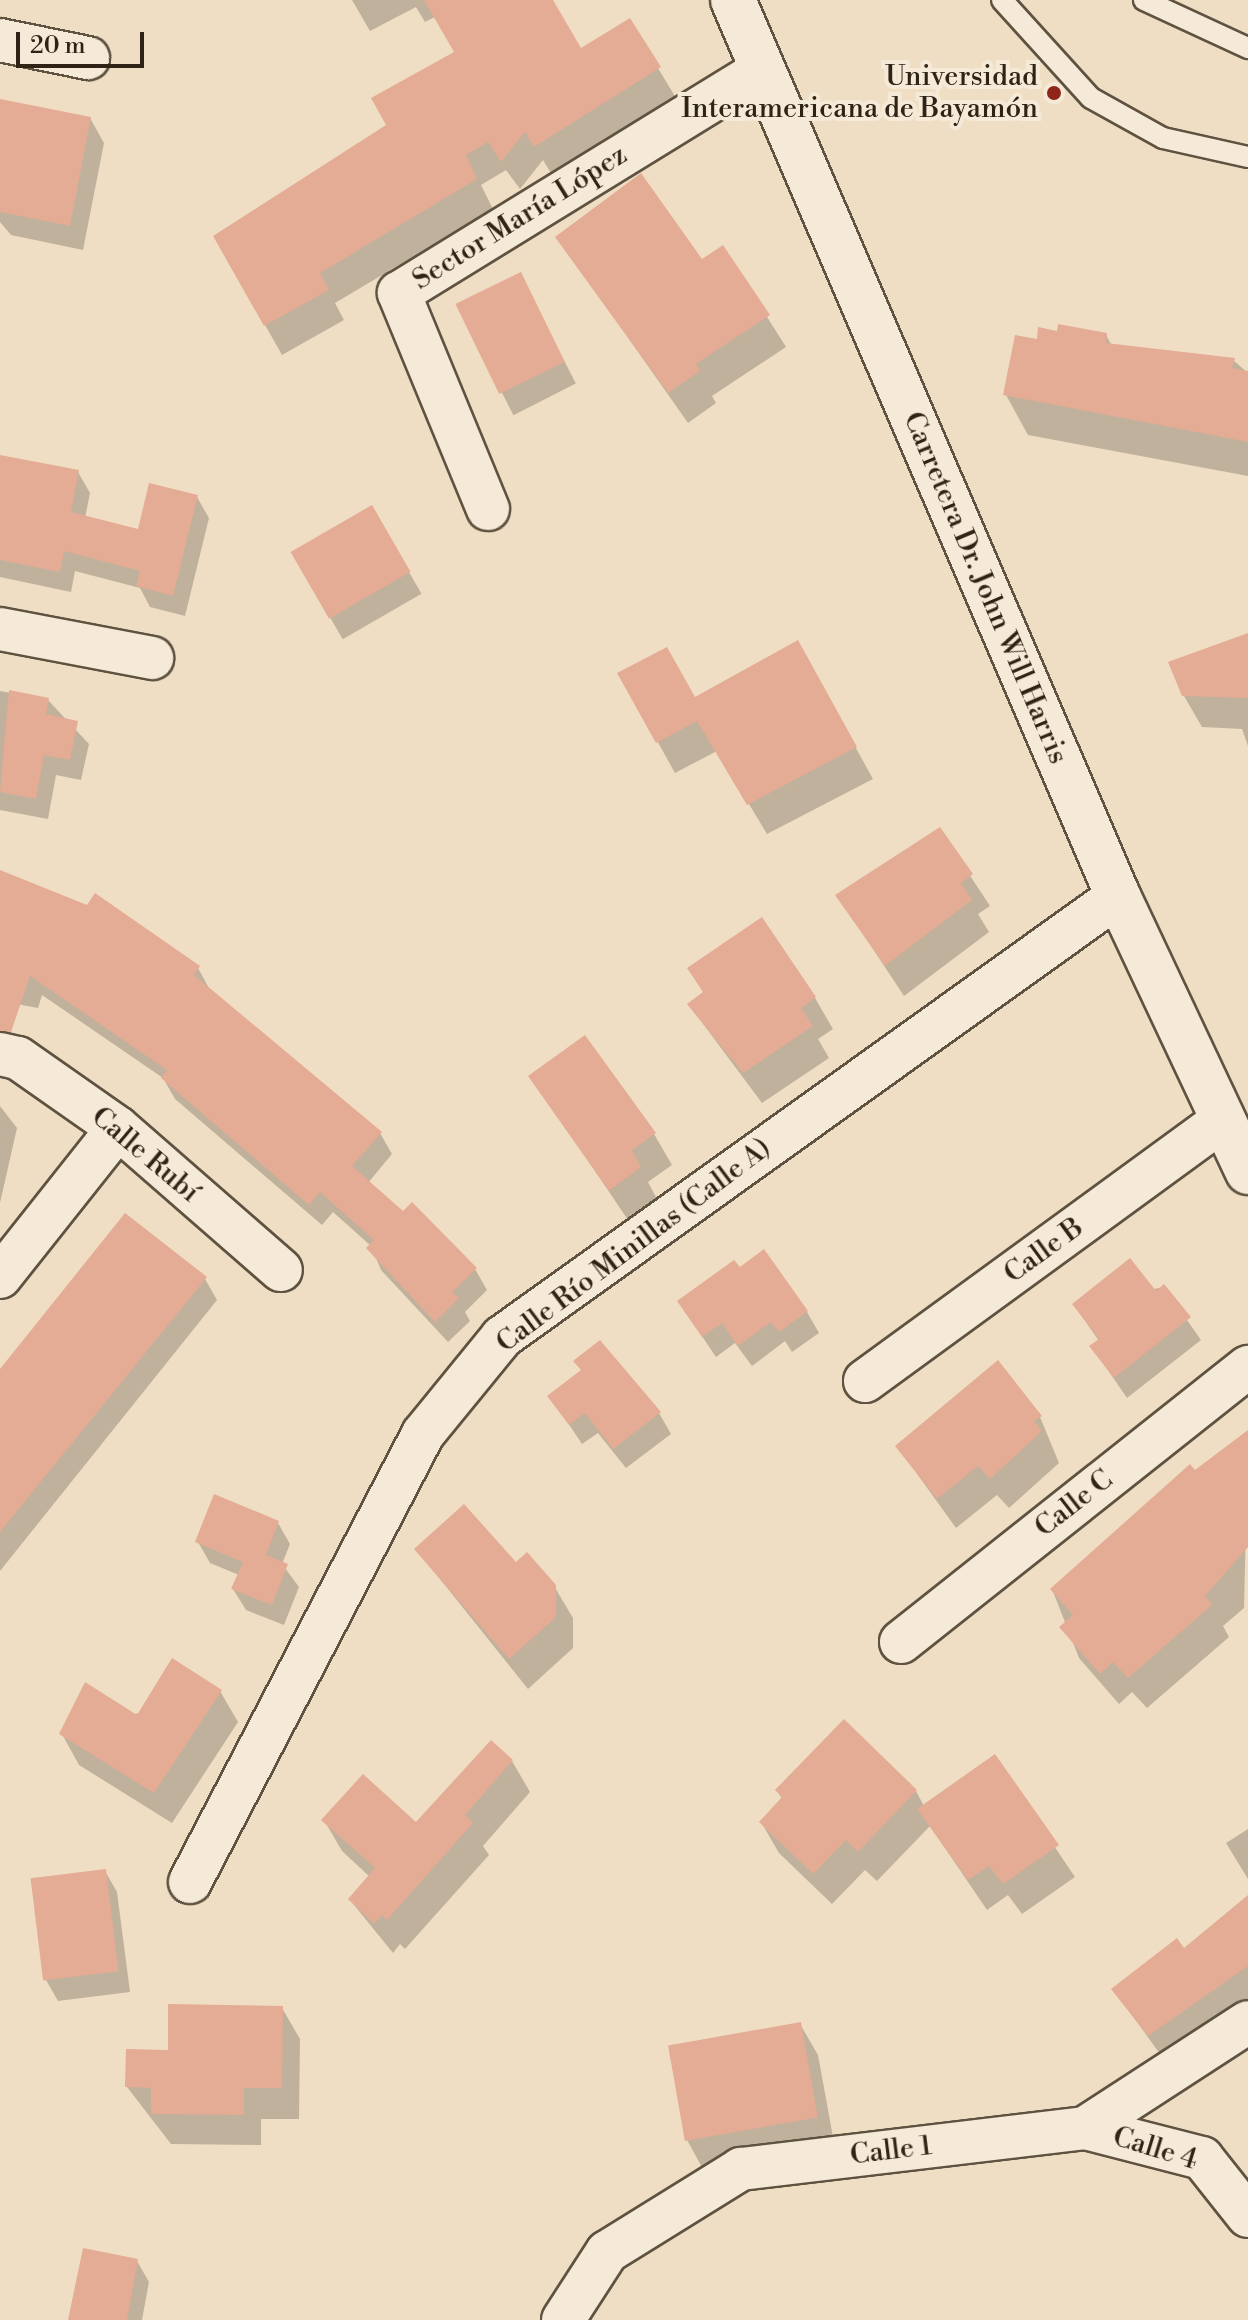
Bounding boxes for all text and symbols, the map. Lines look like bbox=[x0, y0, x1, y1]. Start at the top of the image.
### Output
scale bar bbox=[20, 16, 148, 66]
text: 20 m bbox=[30, 31, 86, 61]
place label: Universidad Interamericana de Bayamón bbox=[681, 60, 1038, 126]
marker: Universidad Interamericana de Bayamón bbox=[1045, 84, 1063, 102]
street label: Sector María López bbox=[407, 138, 633, 298]
street label: Carretera Dr. John Will Harris bbox=[896, 407, 1074, 769]
street label: Calle Rubí bbox=[84, 1100, 206, 1210]
street label: Calle Río Minillas (Calle A) bbox=[490, 1132, 778, 1360]
street label: Calle B bbox=[998, 1211, 1090, 1291]
street label: Calle C bbox=[1029, 1463, 1119, 1545]
street label: Calle 4 bbox=[1109, 2120, 1201, 2178]
street label: Calle 1 bbox=[848, 2129, 934, 2173]

